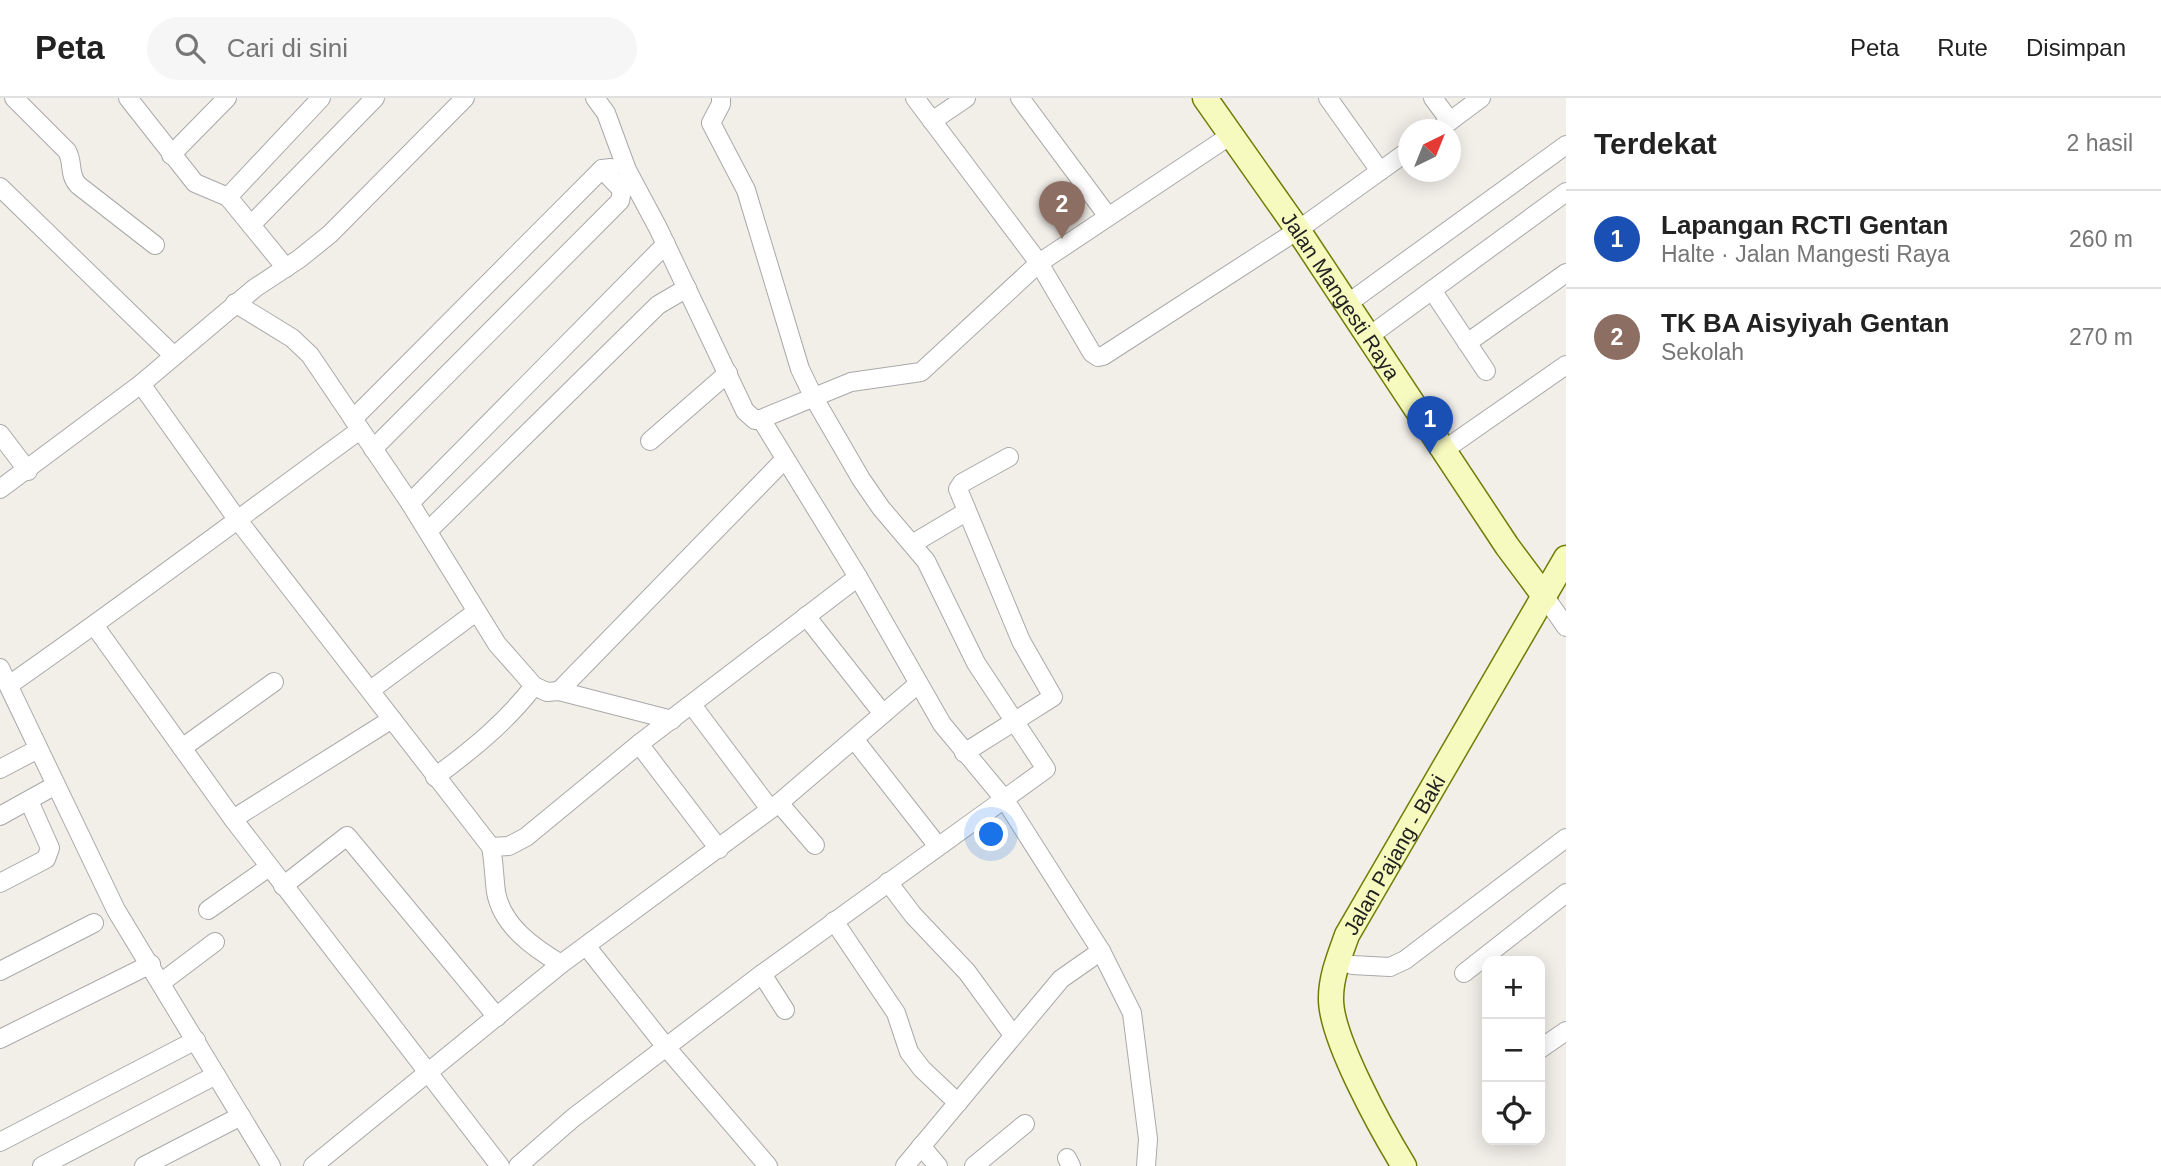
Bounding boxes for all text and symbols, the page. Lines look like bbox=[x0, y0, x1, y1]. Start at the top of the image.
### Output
search box bbox=[147, 17, 637, 80]
text: Peta bbox=[35, 29, 105, 66]
icon: search bbox=[171, 29, 209, 67]
text: Cari di sini bbox=[227, 33, 348, 63]
text: Peta bbox=[1850, 34, 1899, 61]
text: Rute bbox=[1937, 34, 1988, 61]
text: Disimpan bbox=[2026, 34, 2126, 61]
north arrow bbox=[1398, 119, 1461, 182]
text: Terdekat bbox=[1594, 127, 1717, 160]
text: 2 hasil bbox=[2067, 130, 2133, 156]
pin: 2 bbox=[1039, 181, 1085, 239]
street label: Jalan Mangesti Raya bbox=[1277, 207, 1405, 384]
text: Lapangan RCTI Gentan bbox=[1661, 210, 1948, 240]
text: 1 bbox=[1611, 226, 1623, 252]
text: 260 m bbox=[2069, 226, 2133, 252]
text: Halte · Jalan Mangesti Raya bbox=[1661, 241, 1950, 267]
text: TK BA Aisyiyah Gentan bbox=[1661, 308, 1949, 338]
text: 2 bbox=[1611, 324, 1623, 350]
text: 270 m bbox=[2069, 324, 2133, 350]
text: Sekolah bbox=[1661, 339, 1744, 365]
pin: 1 bbox=[1407, 396, 1453, 454]
street label: Jalan Pajang - Baki bbox=[1338, 770, 1449, 939]
your location bbox=[974, 817, 1008, 851]
map controls bbox=[1482, 956, 1545, 1145]
button: + bbox=[1482, 956, 1545, 1019]
button: − bbox=[1482, 1019, 1545, 1082]
button: locate bbox=[1482, 1082, 1545, 1145]

